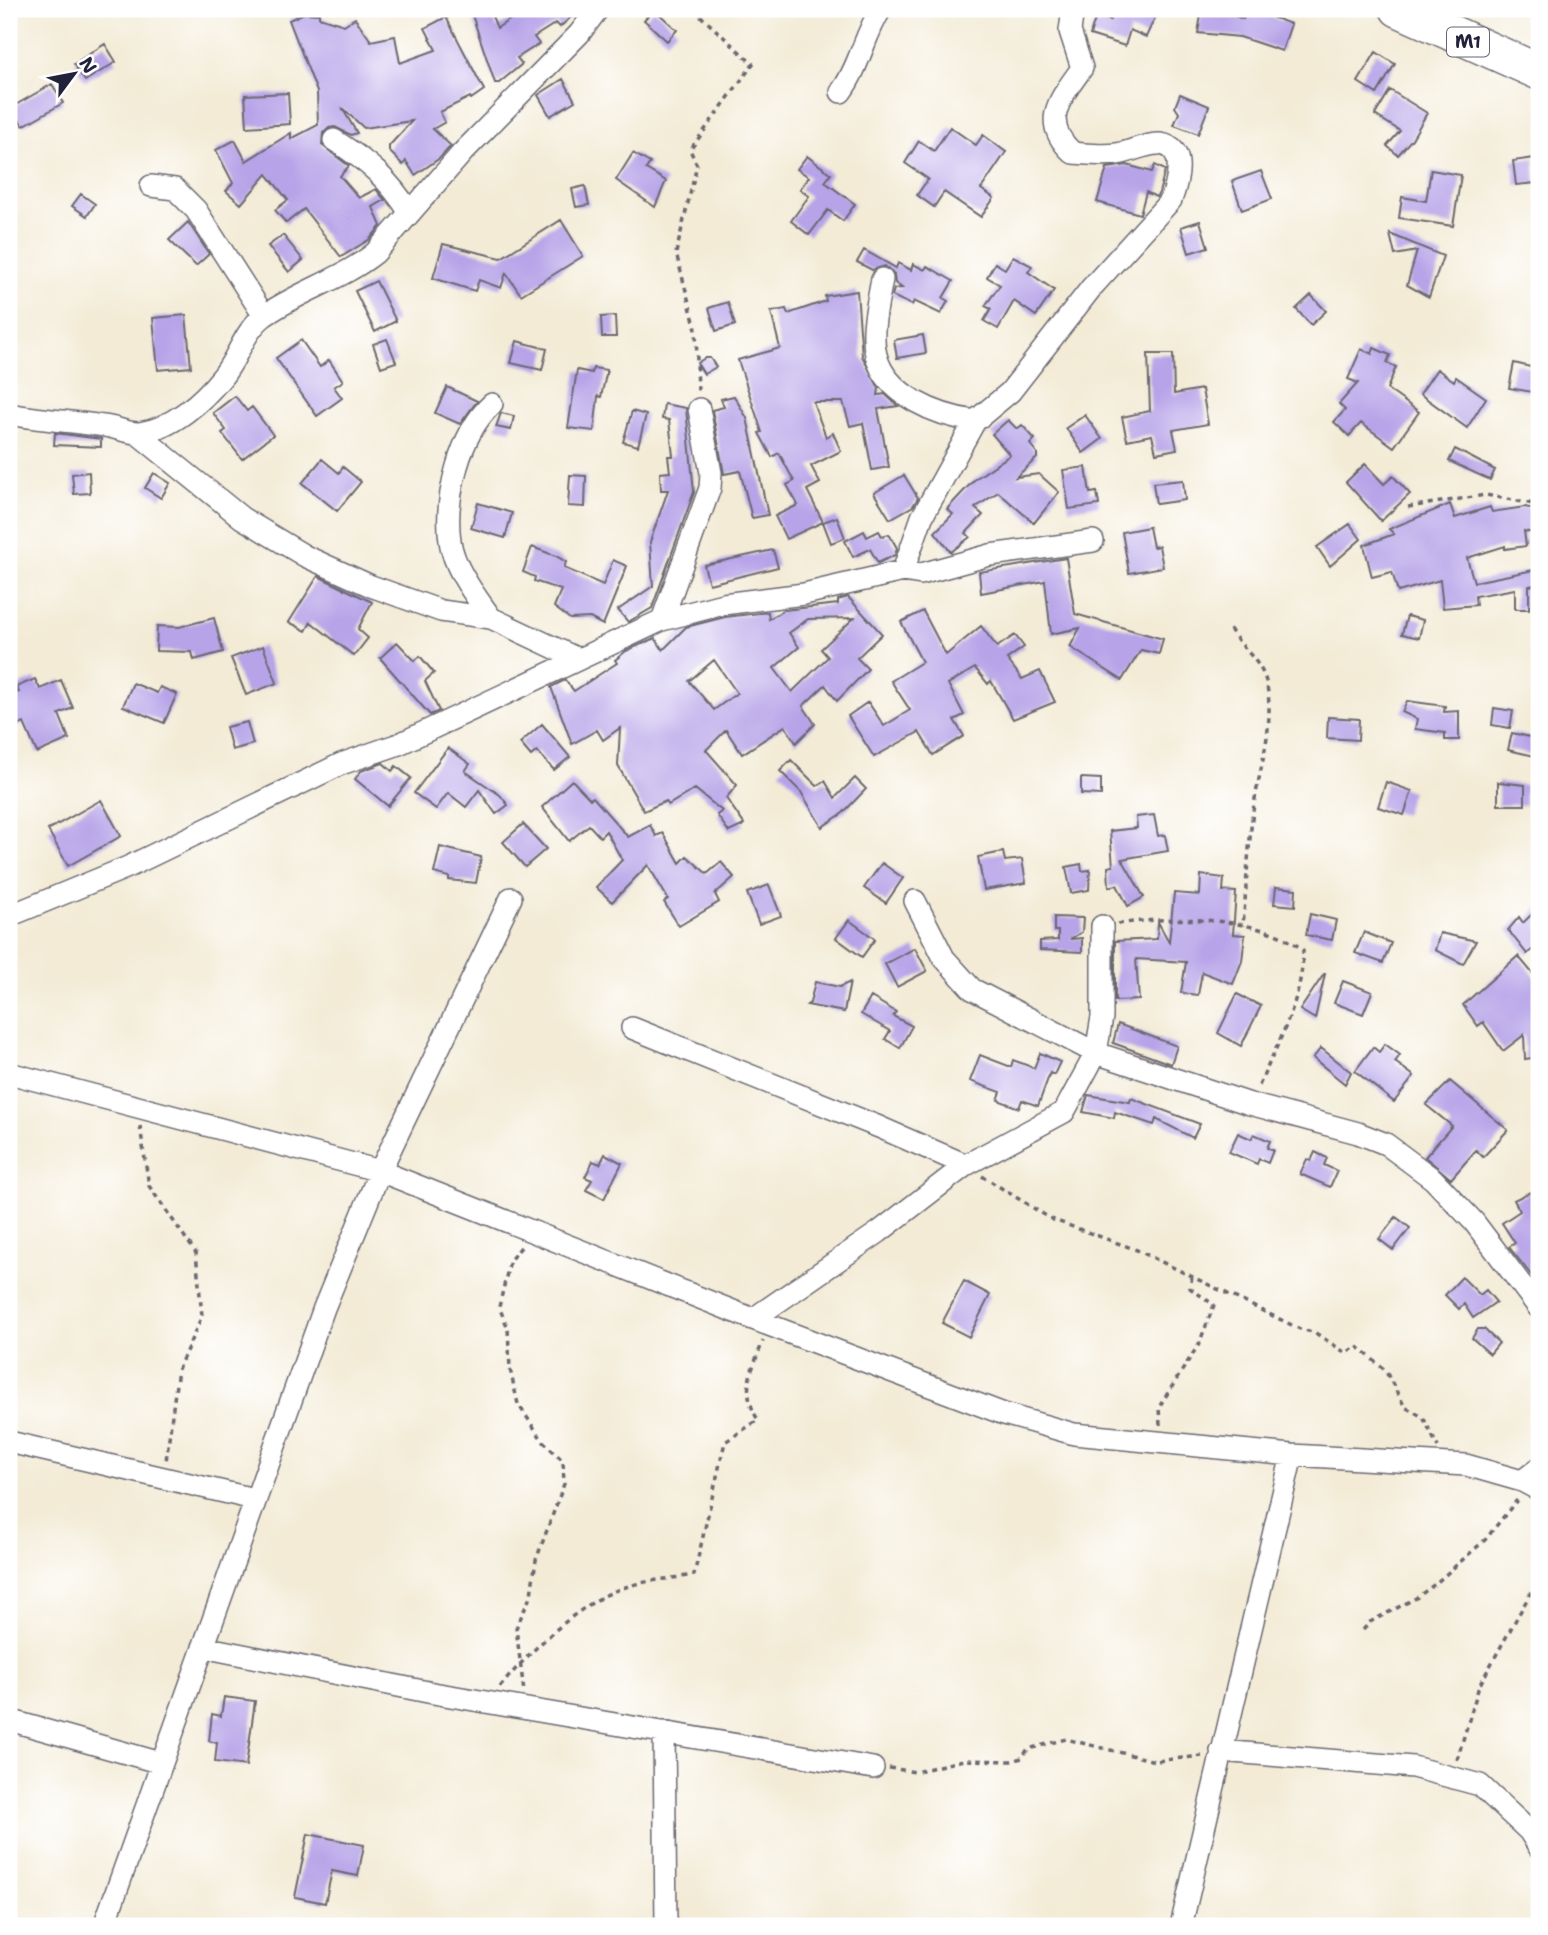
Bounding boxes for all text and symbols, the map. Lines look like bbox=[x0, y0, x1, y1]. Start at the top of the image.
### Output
road number: M1 bbox=[1447, 28, 1489, 56]
north arrow bbox=[38, 38, 108, 108]
text: N bbox=[73, 52, 103, 78]

